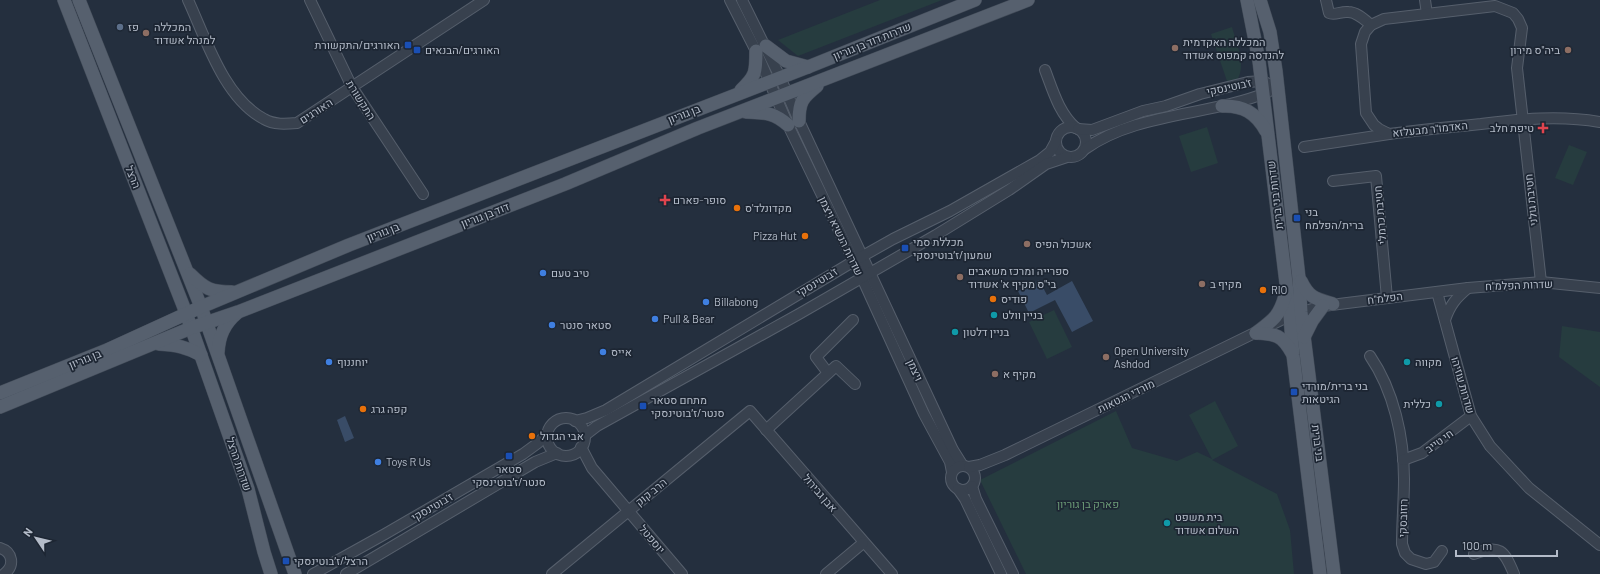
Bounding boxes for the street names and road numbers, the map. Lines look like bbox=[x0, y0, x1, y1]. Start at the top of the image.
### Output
street label: שדרות דוד בן גוריון bbox=[831, 19, 913, 62]
street label: ז'בוטינסקי bbox=[1205, 75, 1253, 98]
street label: התקשורת bbox=[344, 77, 379, 122]
street label: האורגים bbox=[297, 95, 335, 126]
street label: בן גוריון bbox=[666, 101, 702, 126]
street label: האדמו"ר מבעלזא bbox=[1392, 118, 1468, 139]
street label: שדרות בני ברית bbox=[1264, 160, 1285, 230]
street label: הרצל bbox=[123, 164, 144, 190]
street label: חטיבת גולני bbox=[1521, 173, 1540, 227]
street label: חטיבת כרמלי bbox=[1370, 185, 1389, 245]
street label: שדרות הנשיא ויצמן bbox=[817, 194, 866, 278]
street label: דוד בן גוריון bbox=[459, 199, 511, 230]
street label: בן גוריון bbox=[365, 219, 401, 244]
street label: ז'בוטינסקי bbox=[794, 264, 840, 299]
street label: שדרות הפלמ"ח bbox=[1485, 277, 1553, 292]
street label: הפלמ"ח bbox=[1366, 289, 1403, 306]
street label: בן גוריון bbox=[67, 346, 103, 371]
street label: שדרות עוזיהו bbox=[1449, 355, 1478, 415]
street label: ויצמן bbox=[905, 357, 926, 383]
street label: מורדי הגטאות bbox=[1095, 376, 1156, 415]
street label: בני ברית bbox=[1310, 424, 1327, 462]
street label: חי טייב bbox=[1422, 426, 1455, 455]
street label: שדרות הרצל bbox=[224, 435, 255, 492]
street label: אבן גבירול bbox=[800, 471, 840, 514]
street label: הרב קוק bbox=[632, 475, 669, 508]
street label: ז'בוטינסקי bbox=[409, 489, 455, 524]
street label: רוזובסקי bbox=[1395, 498, 1410, 538]
street label: יוספטל bbox=[637, 522, 668, 555]

